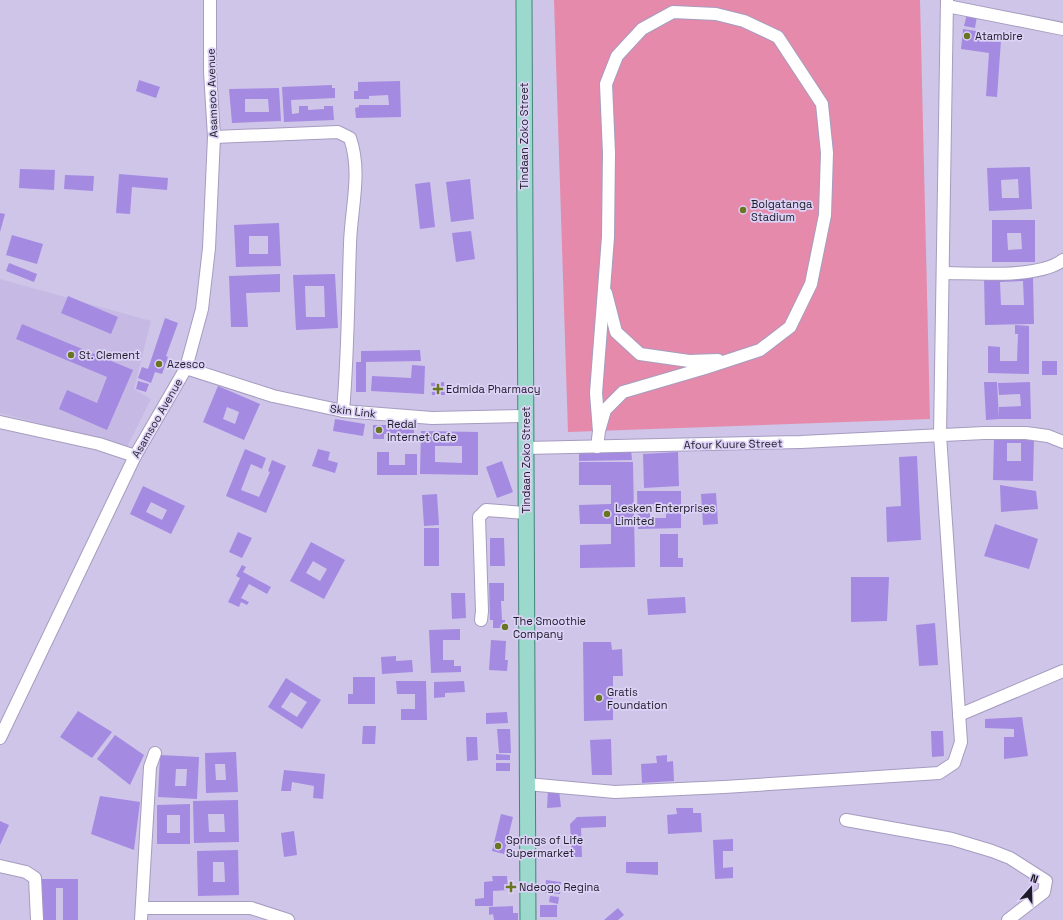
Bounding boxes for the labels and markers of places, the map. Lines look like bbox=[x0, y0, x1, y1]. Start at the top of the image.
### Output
place label: Atambire bbox=[975, 29, 1023, 43]
marker: Atambire bbox=[962, 31, 972, 41]
place label: Bolgatanga Stadium bbox=[751, 197, 813, 224]
marker: Bolgatanga Stadium bbox=[738, 205, 748, 215]
place label: St. Clement bbox=[79, 348, 140, 362]
marker: St. Clement bbox=[66, 350, 76, 360]
place label: Azesco bbox=[167, 357, 205, 371]
marker: Azesco bbox=[154, 359, 164, 369]
place label: Edmida Pharmacy bbox=[446, 382, 540, 396]
marker: Edmida Pharmacy bbox=[433, 384, 443, 394]
place label: Redal Internet Cafe bbox=[387, 417, 457, 444]
marker: Redal Internet Cafe bbox=[374, 425, 384, 435]
place label: Lesken Enterprises Limited bbox=[615, 501, 716, 528]
marker: Lesken Enterprises Limited bbox=[602, 509, 612, 519]
place label: The Smoothie Company bbox=[513, 614, 586, 641]
marker: The Smoothie Company bbox=[500, 622, 510, 632]
place label: Gratis Foundation bbox=[607, 685, 668, 712]
marker: Gratis Foundation bbox=[594, 693, 604, 703]
place label: Springs of Life Supermarket bbox=[506, 833, 583, 860]
marker: Springs of Life Supermarket bbox=[493, 841, 503, 851]
place label: Ndeogo Regina bbox=[519, 880, 600, 894]
marker: Ndeogo Regina bbox=[506, 882, 516, 892]

